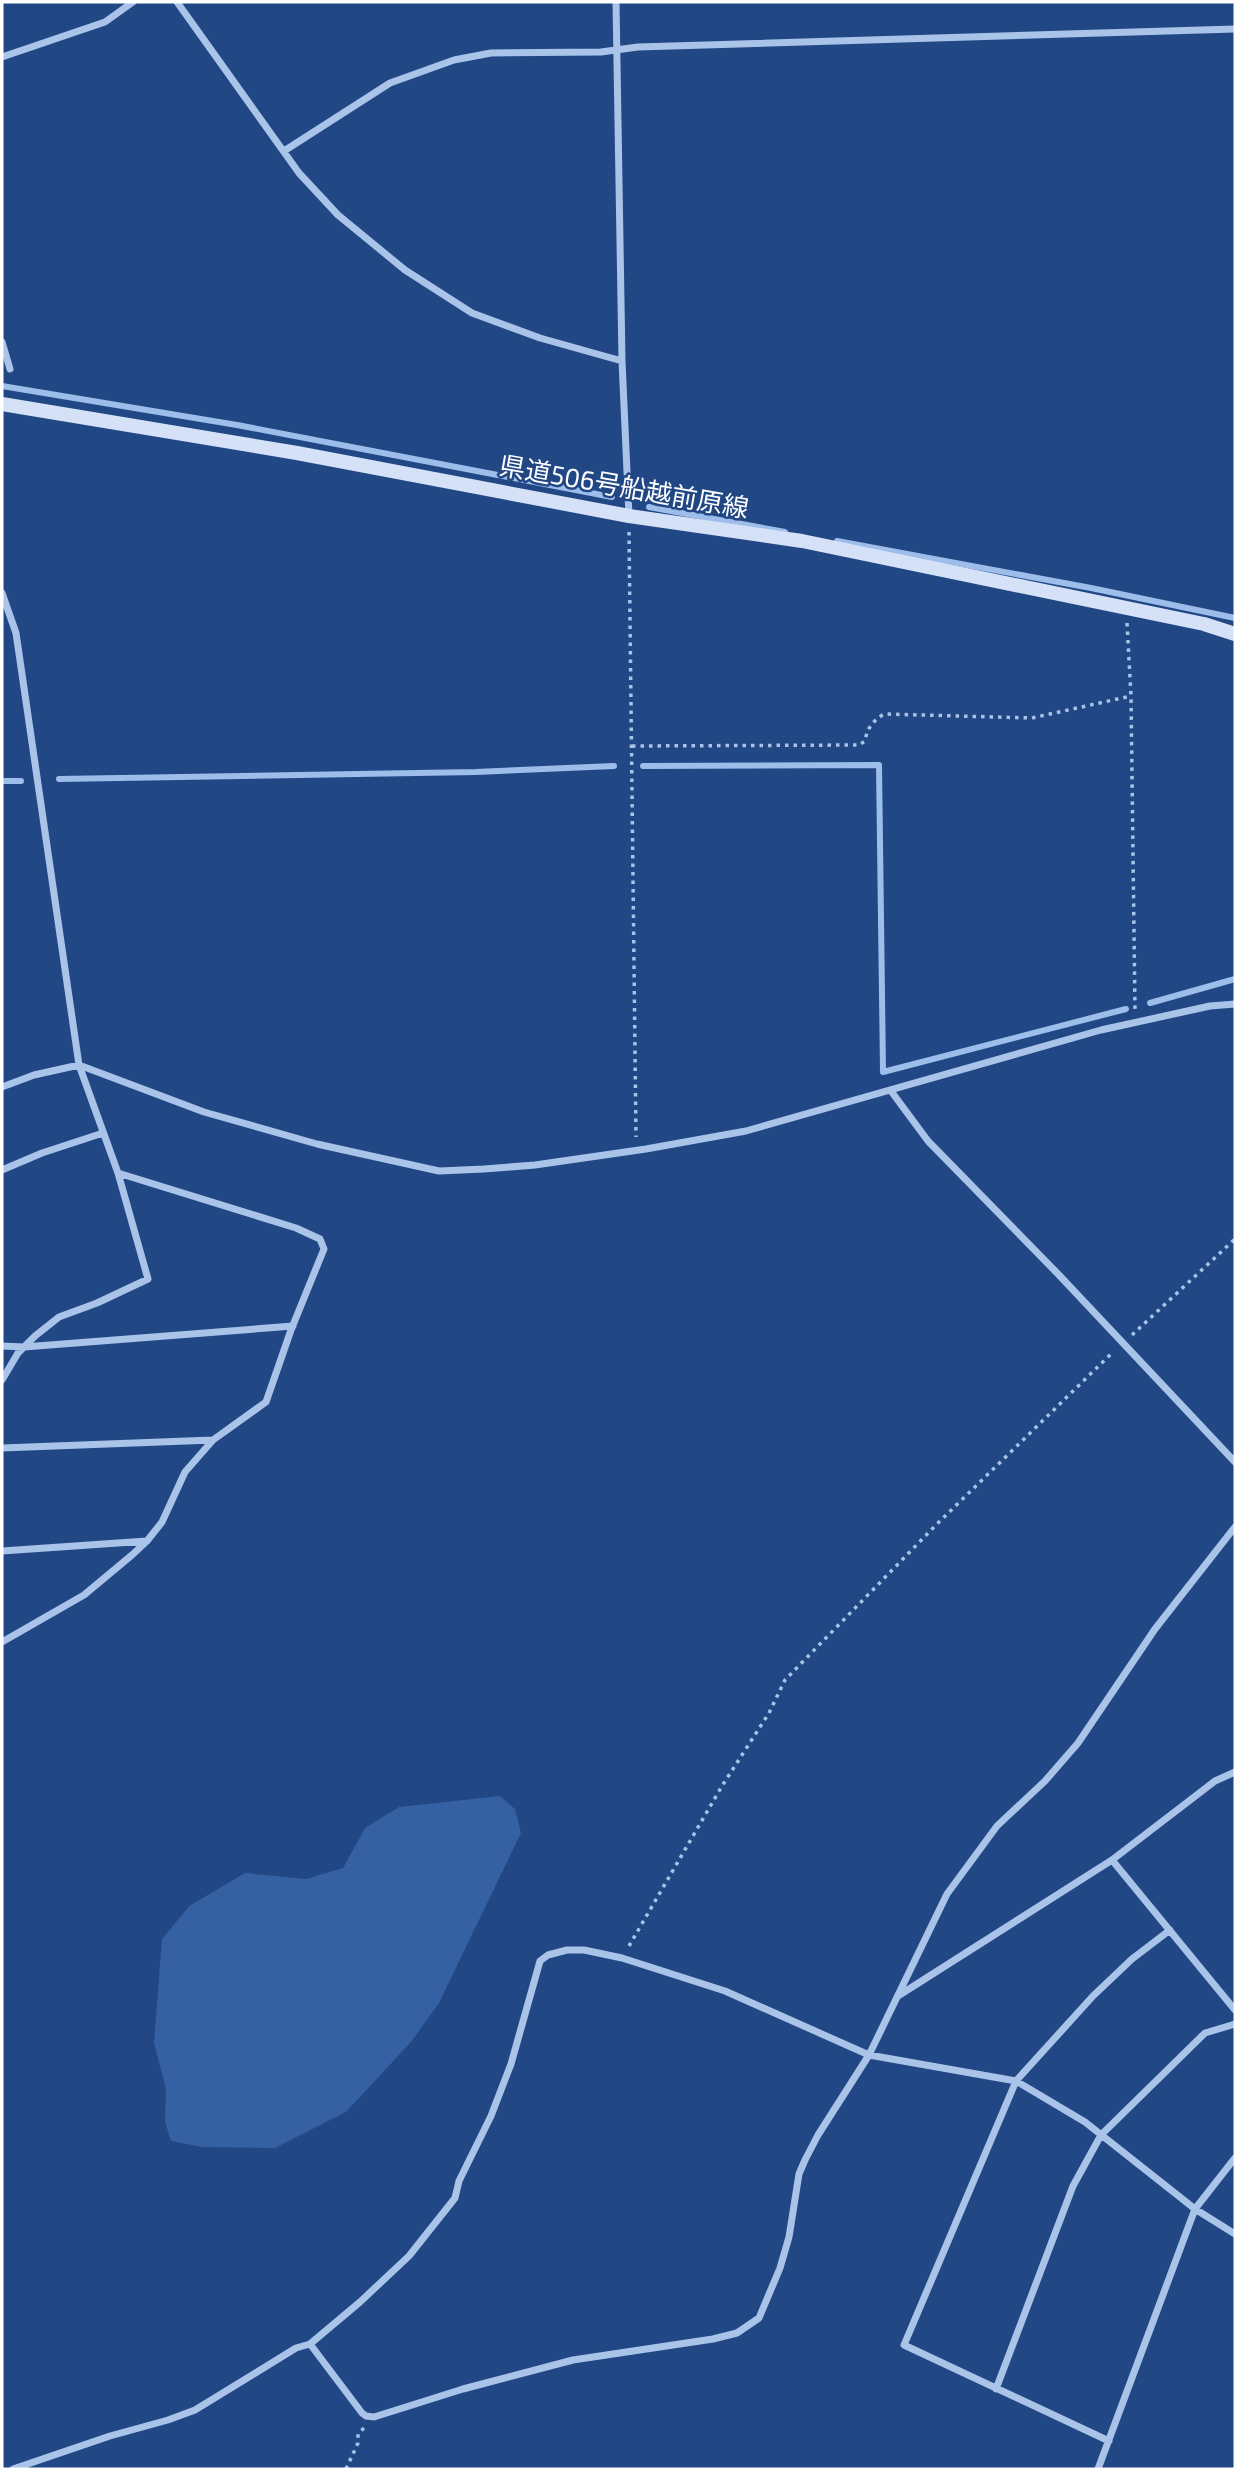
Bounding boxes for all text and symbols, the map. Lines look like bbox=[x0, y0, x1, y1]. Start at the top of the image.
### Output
street label: 県道506号船越前原線 bbox=[497, 448, 751, 523]

